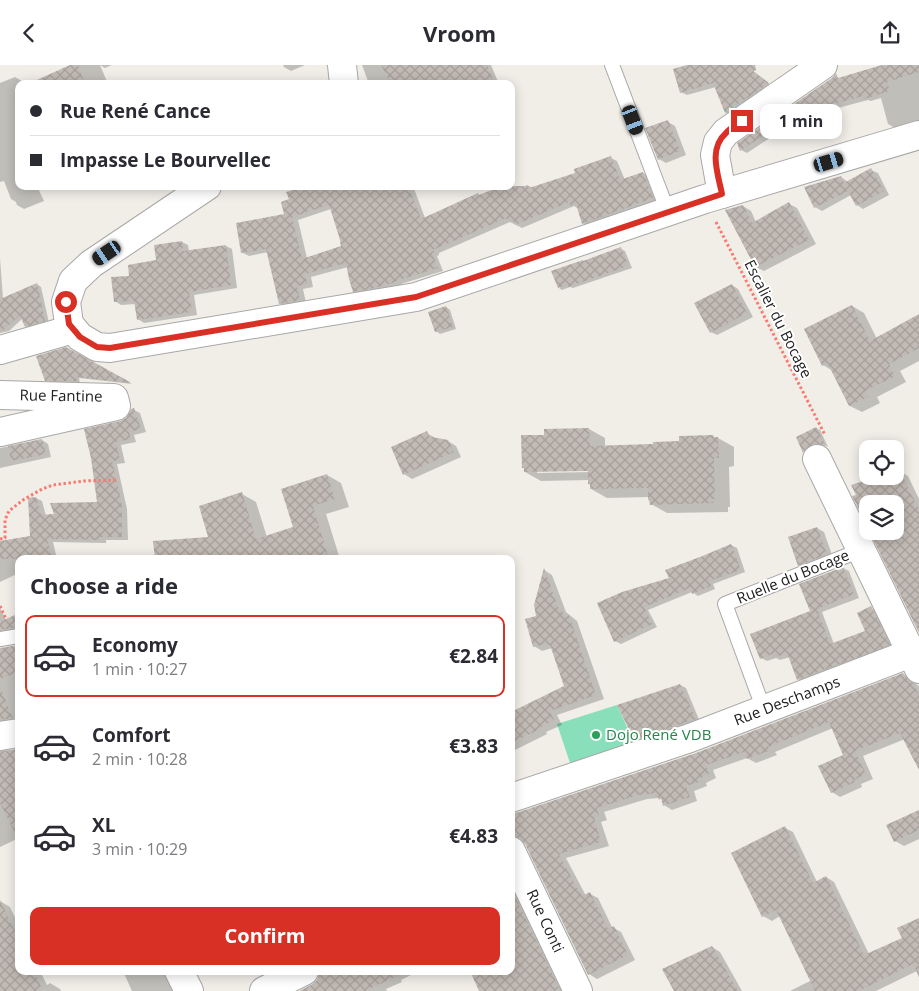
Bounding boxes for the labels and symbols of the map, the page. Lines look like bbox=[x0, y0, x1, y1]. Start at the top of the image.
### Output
car bbox=[620, 103, 645, 137]
callout: 1 min bbox=[760, 103, 842, 139]
route end bbox=[731, 110, 753, 132]
car bbox=[812, 150, 845, 174]
car bbox=[90, 238, 123, 268]
street label: Escalier du Bocage bbox=[740, 256, 817, 381]
route start bbox=[55, 291, 77, 313]
street label: Rue Fantine bbox=[19, 384, 103, 406]
street label: Ruelle du Bocage bbox=[733, 544, 852, 608]
street label: Rue Deschamps bbox=[731, 671, 843, 730]
place label: Dojo René VDB bbox=[606, 724, 711, 744]
marker: Dojo René VDB bbox=[590, 729, 602, 741]
street label: Rue Conti bbox=[523, 886, 569, 955]

